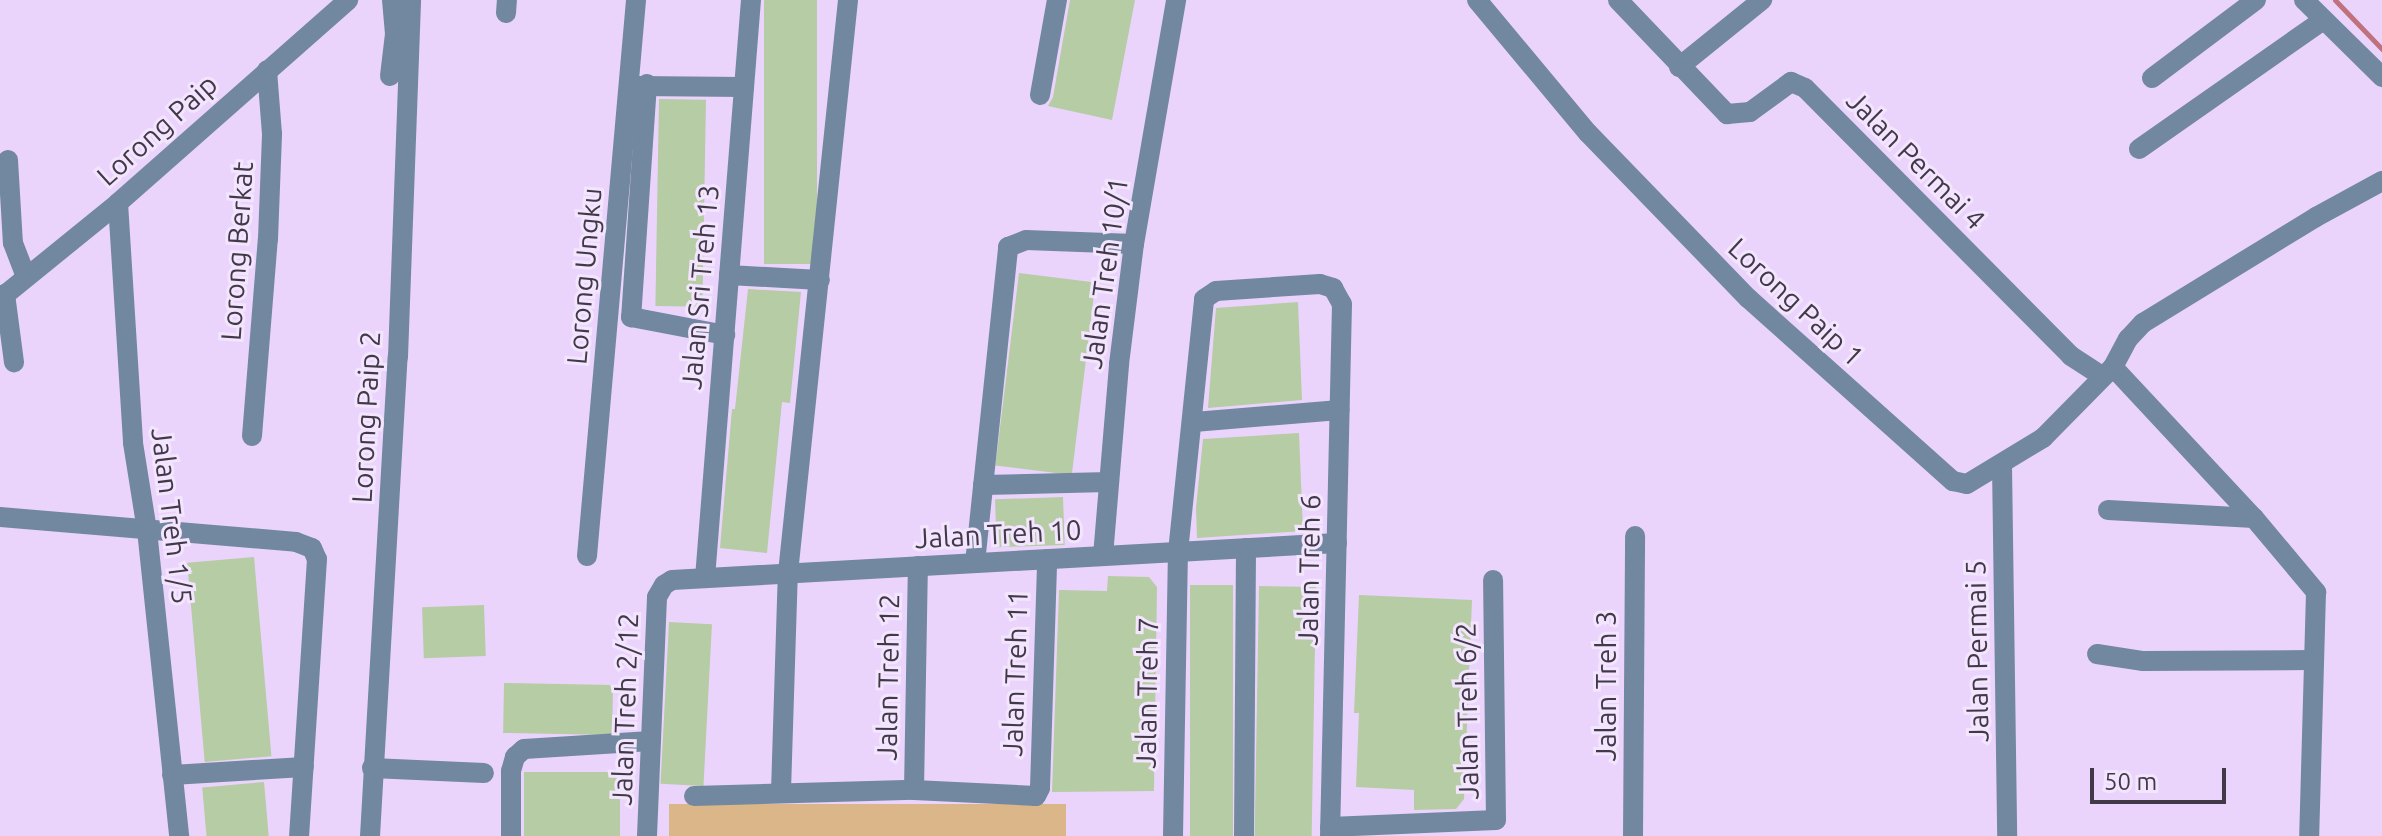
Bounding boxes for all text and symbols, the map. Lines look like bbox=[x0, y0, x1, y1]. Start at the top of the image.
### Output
street label: Lorong Paip bbox=[90, 67, 224, 193]
street label: Jalan Permai 4 bbox=[1840, 84, 1992, 236]
street label: Lorong Berkat bbox=[214, 160, 260, 342]
street label: Jalan Treh 10/1 bbox=[1075, 175, 1135, 371]
street label: Jalan Sri Treh 13 bbox=[674, 183, 726, 391]
street label: Lorong Ungku bbox=[560, 186, 608, 366]
street label: Lorong Paip 1 bbox=[1722, 231, 1870, 373]
street label: Lorong Paip 2 bbox=[345, 330, 387, 504]
street label: Jalan Treh 1/5 bbox=[145, 426, 199, 606]
street label: Jalan Treh 6 bbox=[1291, 494, 1327, 646]
street label: Jalan Treh 10 bbox=[914, 513, 1082, 555]
street label: Jalan Permai 5 bbox=[1959, 560, 1995, 742]
street label: Jalan Treh 11 bbox=[995, 589, 1035, 757]
street label: Jalan Treh 12 bbox=[870, 593, 906, 761]
street label: Jalan Treh 3 bbox=[1589, 610, 1623, 762]
street label: Jalan Treh 2/12 bbox=[605, 612, 645, 806]
street label: Jalan Treh 7 bbox=[1129, 617, 1165, 769]
street label: Jalan Treh 6/2 bbox=[1449, 622, 1485, 800]
scale bar bbox=[2094, 752, 2230, 802]
text: 50 m bbox=[2104, 768, 2157, 795]

